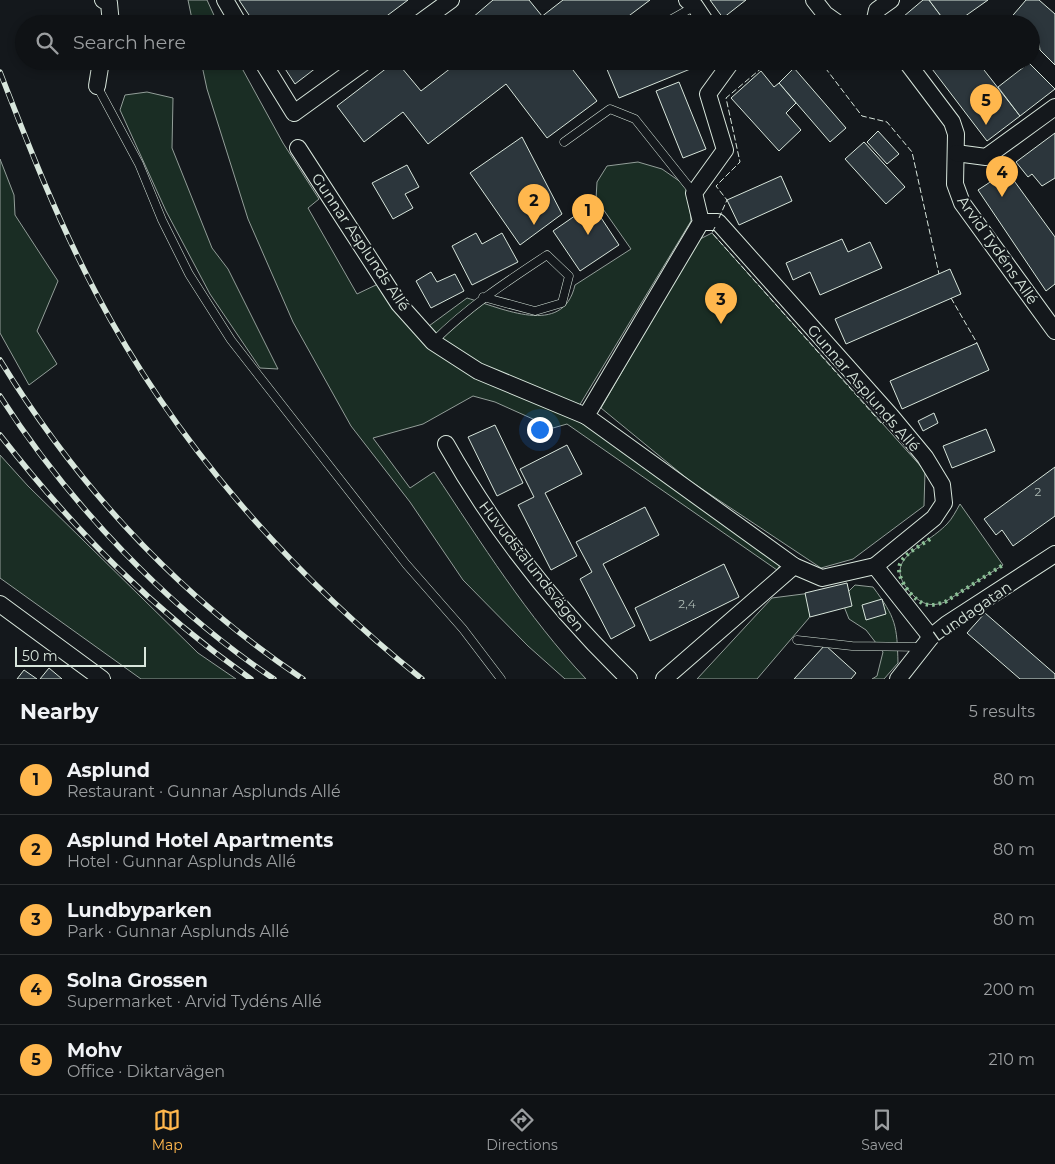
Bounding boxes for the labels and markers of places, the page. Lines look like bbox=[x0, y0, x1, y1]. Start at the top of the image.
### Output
pin: 5 bbox=[970, 84, 1002, 125]
pin: 4 bbox=[986, 156, 1018, 197]
pin: 2 bbox=[518, 184, 550, 225]
pin: 1 bbox=[572, 194, 604, 235]
pin: 3 bbox=[705, 283, 737, 324]

